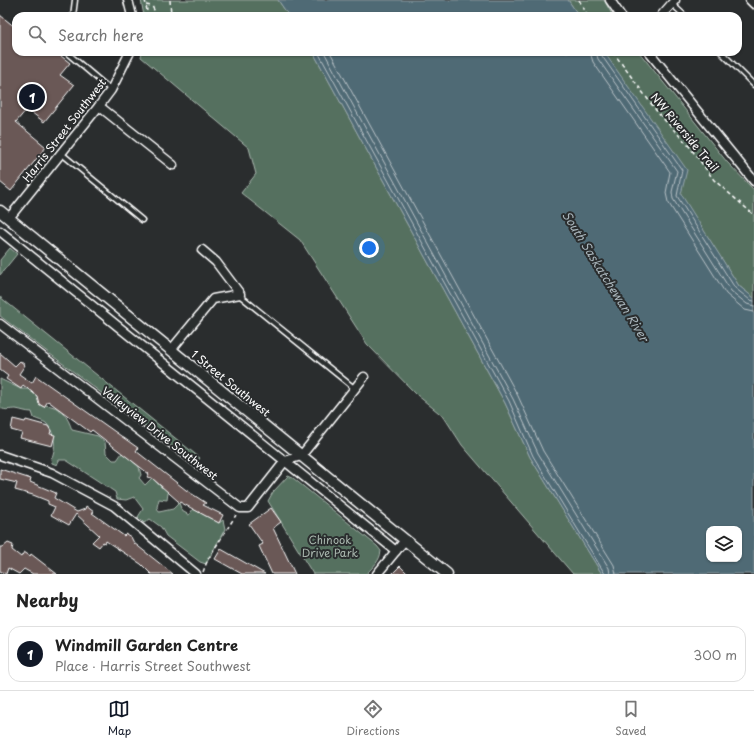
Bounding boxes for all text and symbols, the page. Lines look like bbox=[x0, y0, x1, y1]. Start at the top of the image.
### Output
search box bbox=[12, 12, 742, 56]
icon: search bbox=[26, 23, 48, 45]
text: Search here bbox=[58, 23, 144, 46]
street label: Harris Street Southwest bbox=[18, 74, 110, 185]
pin: 1 bbox=[19, 82, 45, 112]
street label: NW Riverside Trail bbox=[647, 89, 723, 175]
water label: South Saskatchewan River bbox=[558, 207, 654, 346]
your location bbox=[359, 238, 379, 258]
street label: 1 Street Southwest bbox=[188, 346, 275, 421]
street label: Valleyview Drive Southwest bbox=[98, 382, 222, 484]
map controls bbox=[706, 526, 742, 562]
button: layers bbox=[706, 526, 742, 562]
park label: Chinook Drive Park bbox=[302, 531, 359, 561]
text: Nearby bbox=[16, 587, 78, 613]
text: Windmill Garden Centre bbox=[55, 633, 238, 656]
text: 1 bbox=[27, 645, 33, 664]
text: 300 m bbox=[693, 645, 737, 664]
text: Place · Harris Street Southwest bbox=[55, 656, 251, 675]
tab: Map bbox=[108, 698, 131, 739]
tab: Directions bbox=[346, 698, 400, 739]
tab: Saved bbox=[615, 698, 646, 739]

